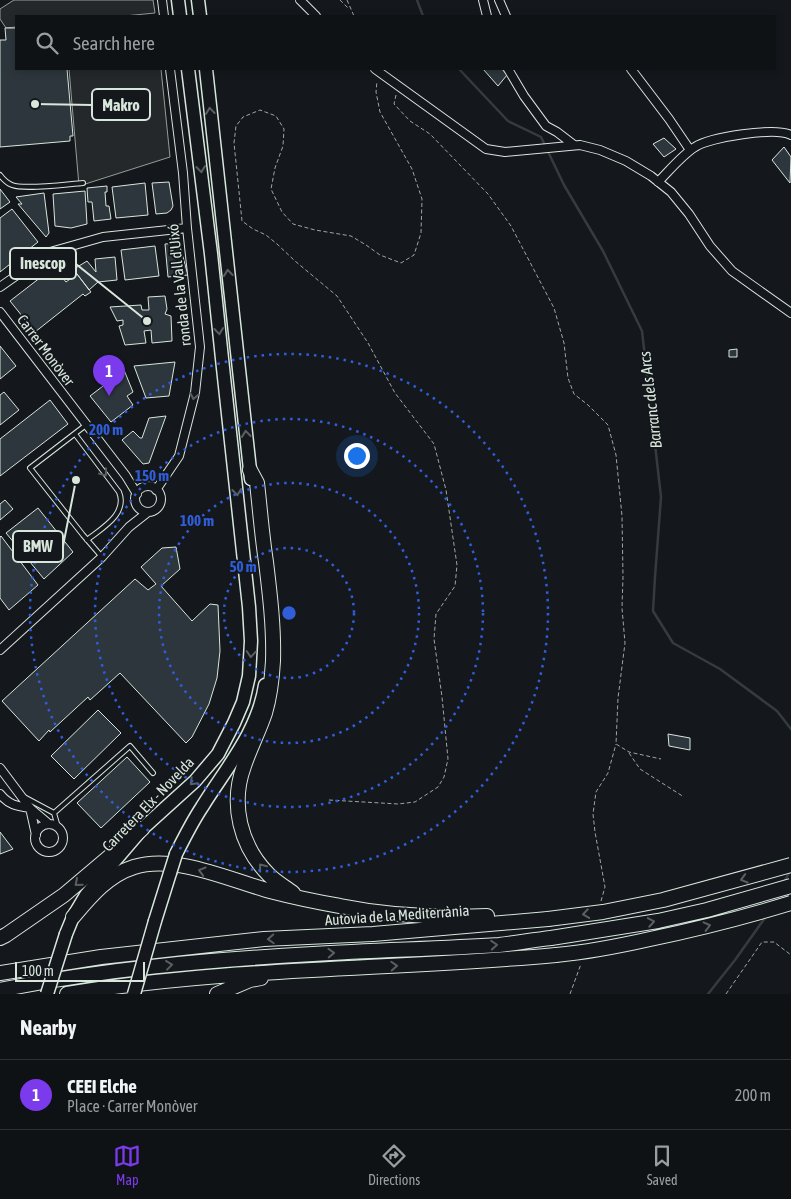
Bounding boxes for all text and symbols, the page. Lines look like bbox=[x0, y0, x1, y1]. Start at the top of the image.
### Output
search box bbox=[15, 15, 776, 70]
icon: search bbox=[33, 29, 61, 57]
text: Search here bbox=[73, 32, 155, 54]
callout: Makro bbox=[92, 89, 150, 120]
text: Makro bbox=[102, 96, 140, 114]
one-way arrow bbox=[205, 107, 216, 115]
one-way arrow bbox=[195, 165, 206, 173]
street label: ronda de la Vall d'Uixó bbox=[164, 223, 194, 347]
callout: Inescop bbox=[10, 248, 76, 279]
text: Inescop bbox=[20, 254, 66, 272]
one-way arrow bbox=[223, 268, 234, 276]
street label: Carrer Monòver bbox=[14, 311, 79, 389]
one-way arrow bbox=[213, 327, 224, 335]
water label: Barranc dels Arcs bbox=[635, 350, 665, 450]
pin: 1 bbox=[93, 355, 125, 396]
one-way arrow bbox=[189, 391, 200, 400]
text: 200 m bbox=[89, 421, 123, 438]
one-way arrow bbox=[241, 430, 252, 438]
your location bbox=[344, 443, 370, 469]
one-way arrow bbox=[99, 467, 108, 476]
text: 150 m bbox=[135, 467, 169, 484]
one-way arrow bbox=[231, 488, 242, 496]
text: 100 m bbox=[180, 512, 214, 529]
callout: BMW bbox=[13, 531, 63, 562]
text: BMW bbox=[23, 537, 53, 555]
text: 50 m bbox=[230, 558, 257, 575]
centre of rings bbox=[280, 604, 298, 622]
one-way arrow bbox=[245, 650, 256, 658]
street label: Carretera Elx - Novelda bbox=[99, 753, 197, 855]
one-way arrow bbox=[190, 776, 199, 785]
one-way arrow bbox=[260, 864, 268, 873]
one-way arrow bbox=[198, 866, 207, 877]
one-way arrow bbox=[741, 873, 749, 883]
one-way arrow bbox=[75, 877, 84, 886]
street label: Autovia de la Mediterrània bbox=[324, 901, 470, 929]
one-way arrow bbox=[581, 909, 590, 919]
one-way arrow bbox=[647, 918, 656, 928]
one-way arrow bbox=[703, 922, 711, 932]
one-way arrow bbox=[267, 934, 275, 945]
one-way arrow bbox=[490, 940, 498, 951]
one-way arrow bbox=[328, 947, 336, 958]
scale bar bbox=[15, 959, 145, 982]
one-way arrow bbox=[166, 960, 174, 971]
one-way arrow bbox=[390, 961, 398, 972]
text: 100 m bbox=[22, 963, 54, 979]
text: Nearby bbox=[20, 1015, 76, 1039]
text: CEEI Elche bbox=[67, 1075, 137, 1097]
text: 1 bbox=[32, 1086, 40, 1104]
text: 200 m bbox=[735, 1086, 771, 1104]
text: Place · Carrer Monòver bbox=[67, 1097, 198, 1115]
tab: Map bbox=[113, 1142, 141, 1188]
tab: Directions bbox=[368, 1142, 420, 1188]
tab: Saved bbox=[647, 1142, 678, 1188]

